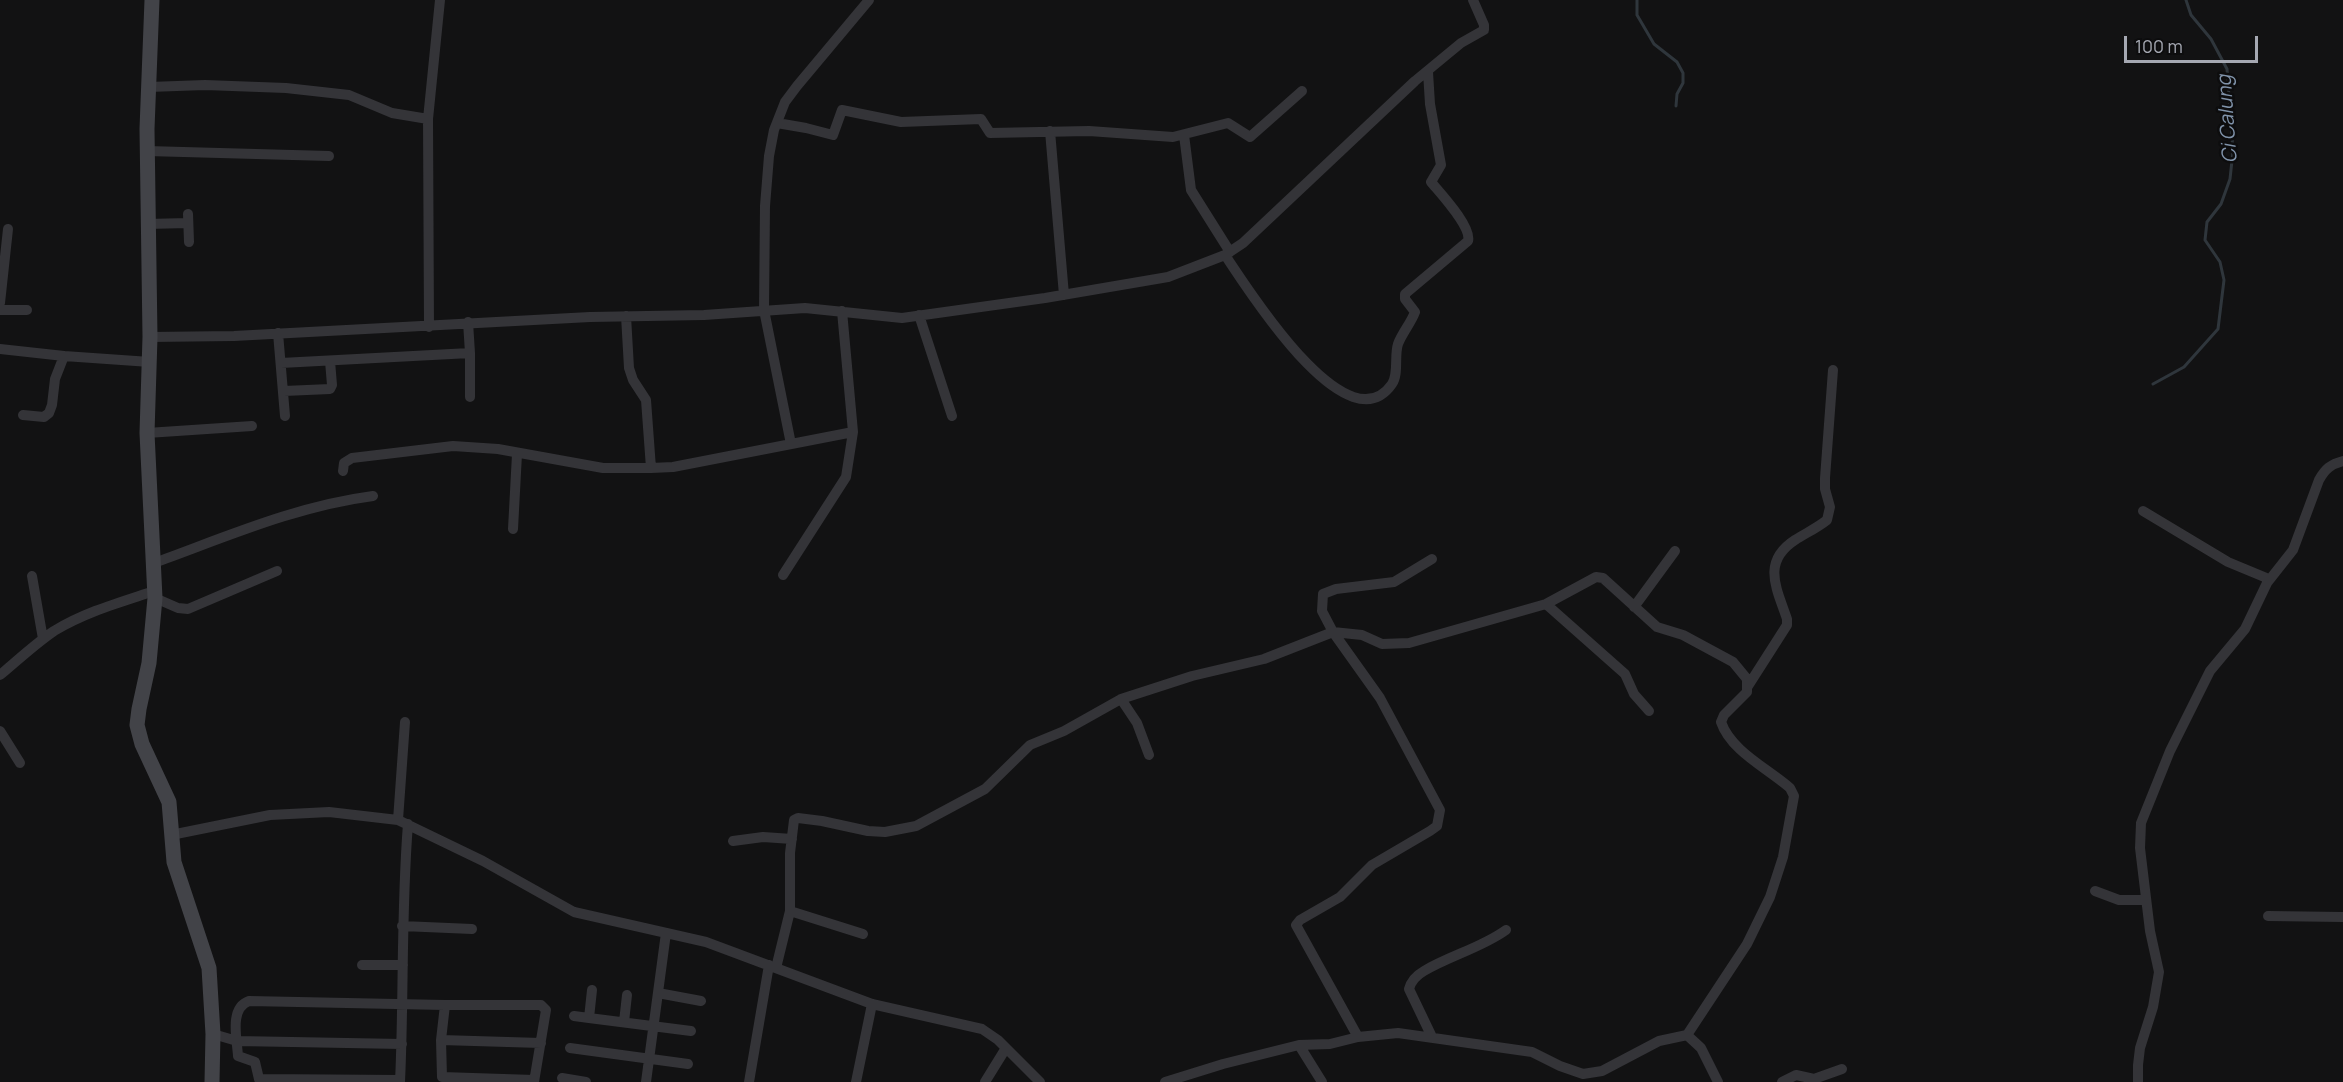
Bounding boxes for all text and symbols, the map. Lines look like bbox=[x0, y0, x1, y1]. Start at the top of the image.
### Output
scale bar bbox=[2127, 24, 2260, 62]
text: 100 m bbox=[2135, 34, 2183, 58]
water label: Ci Calung bbox=[2213, 74, 2243, 164]

